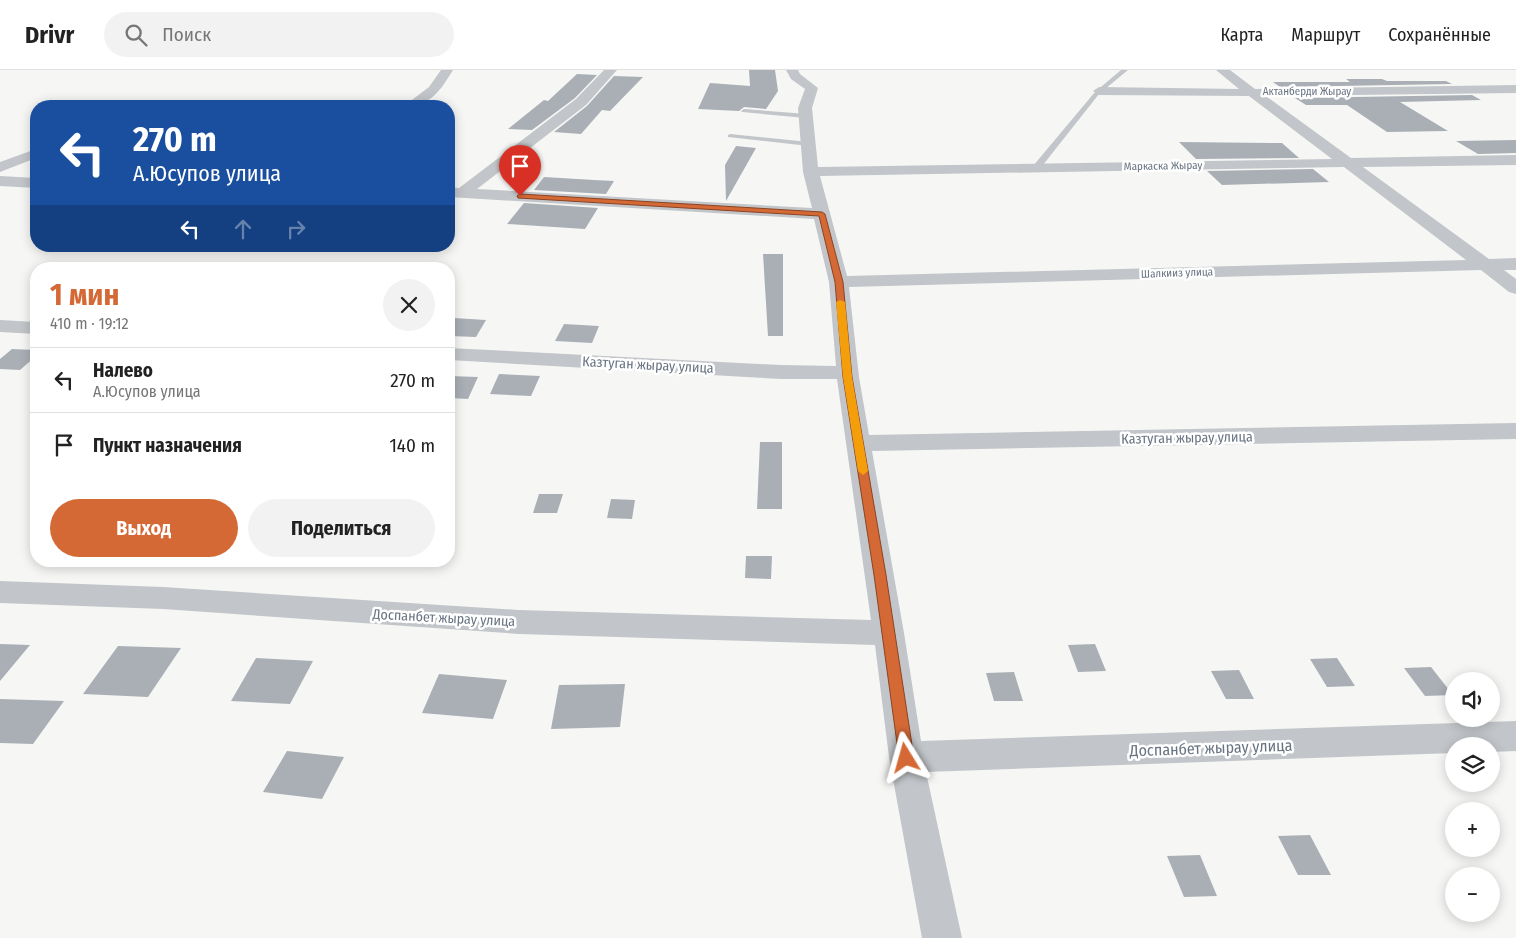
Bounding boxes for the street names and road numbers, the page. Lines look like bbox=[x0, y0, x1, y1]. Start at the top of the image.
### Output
street label: Актанберди Жырау bbox=[1263, 85, 1351, 98]
street label: Маркаска Жырау bbox=[1124, 159, 1202, 173]
street label: Шалкииз улица bbox=[1141, 265, 1213, 281]
street label: Казтуган жырау улица bbox=[582, 353, 714, 377]
street label: Казтуган жырау улица bbox=[1121, 428, 1253, 448]
street label: Доспанбет жырау улица bbox=[371, 606, 516, 630]
street label: Доспанбет жырау улица bbox=[1128, 736, 1293, 760]

